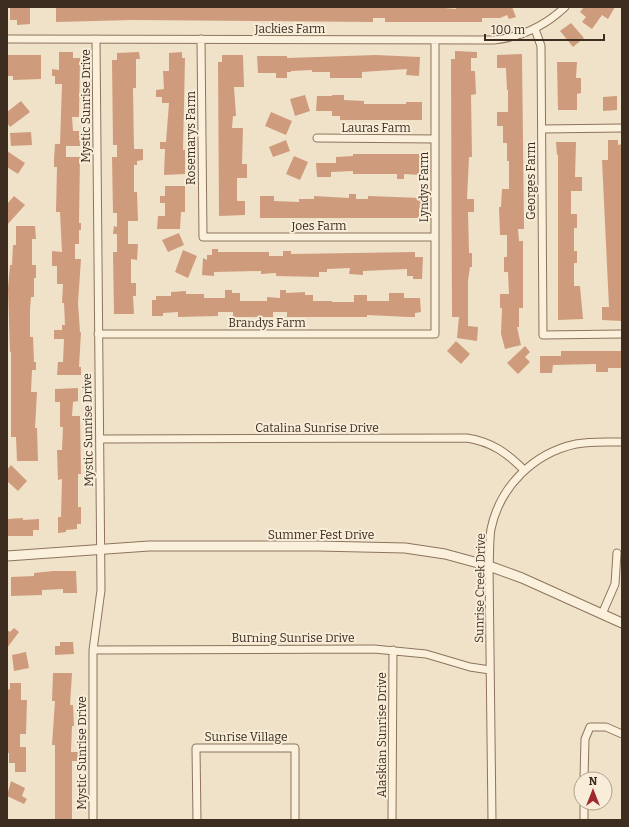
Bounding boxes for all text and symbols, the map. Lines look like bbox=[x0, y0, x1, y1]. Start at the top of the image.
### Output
scale bar bbox=[485, 16, 604, 42]
street label: Jackies Farm bbox=[254, 22, 326, 36]
text: 100 m bbox=[491, 23, 526, 37]
street label: Mystic Sunrise Drive bbox=[79, 49, 93, 163]
street label: Rosemarys Farm bbox=[184, 90, 198, 185]
street label: Lauras Farm bbox=[341, 121, 411, 135]
street label: Georges Farm bbox=[524, 141, 538, 220]
street label: Lyndys Farm bbox=[417, 151, 431, 222]
street label: Joes Farm bbox=[291, 219, 347, 233]
street label: Brandys Farm bbox=[228, 316, 306, 330]
street label: Mystic Sunrise Drive bbox=[80, 373, 96, 487]
street label: Catalina Sunrise Drive bbox=[255, 421, 379, 435]
street label: Summer Fest Drive bbox=[268, 528, 374, 542]
street label: Sunrise Creek Drive bbox=[472, 533, 488, 643]
street label: Burning Sunrise Drive bbox=[231, 631, 355, 645]
street label: Alaskian Sunrise Drive bbox=[375, 672, 389, 798]
street label: Mystic Sunrise Drive bbox=[75, 696, 89, 810]
street label: Sunrise Village bbox=[204, 730, 288, 744]
north arrow bbox=[573, 771, 613, 811]
text: N bbox=[589, 775, 598, 788]

